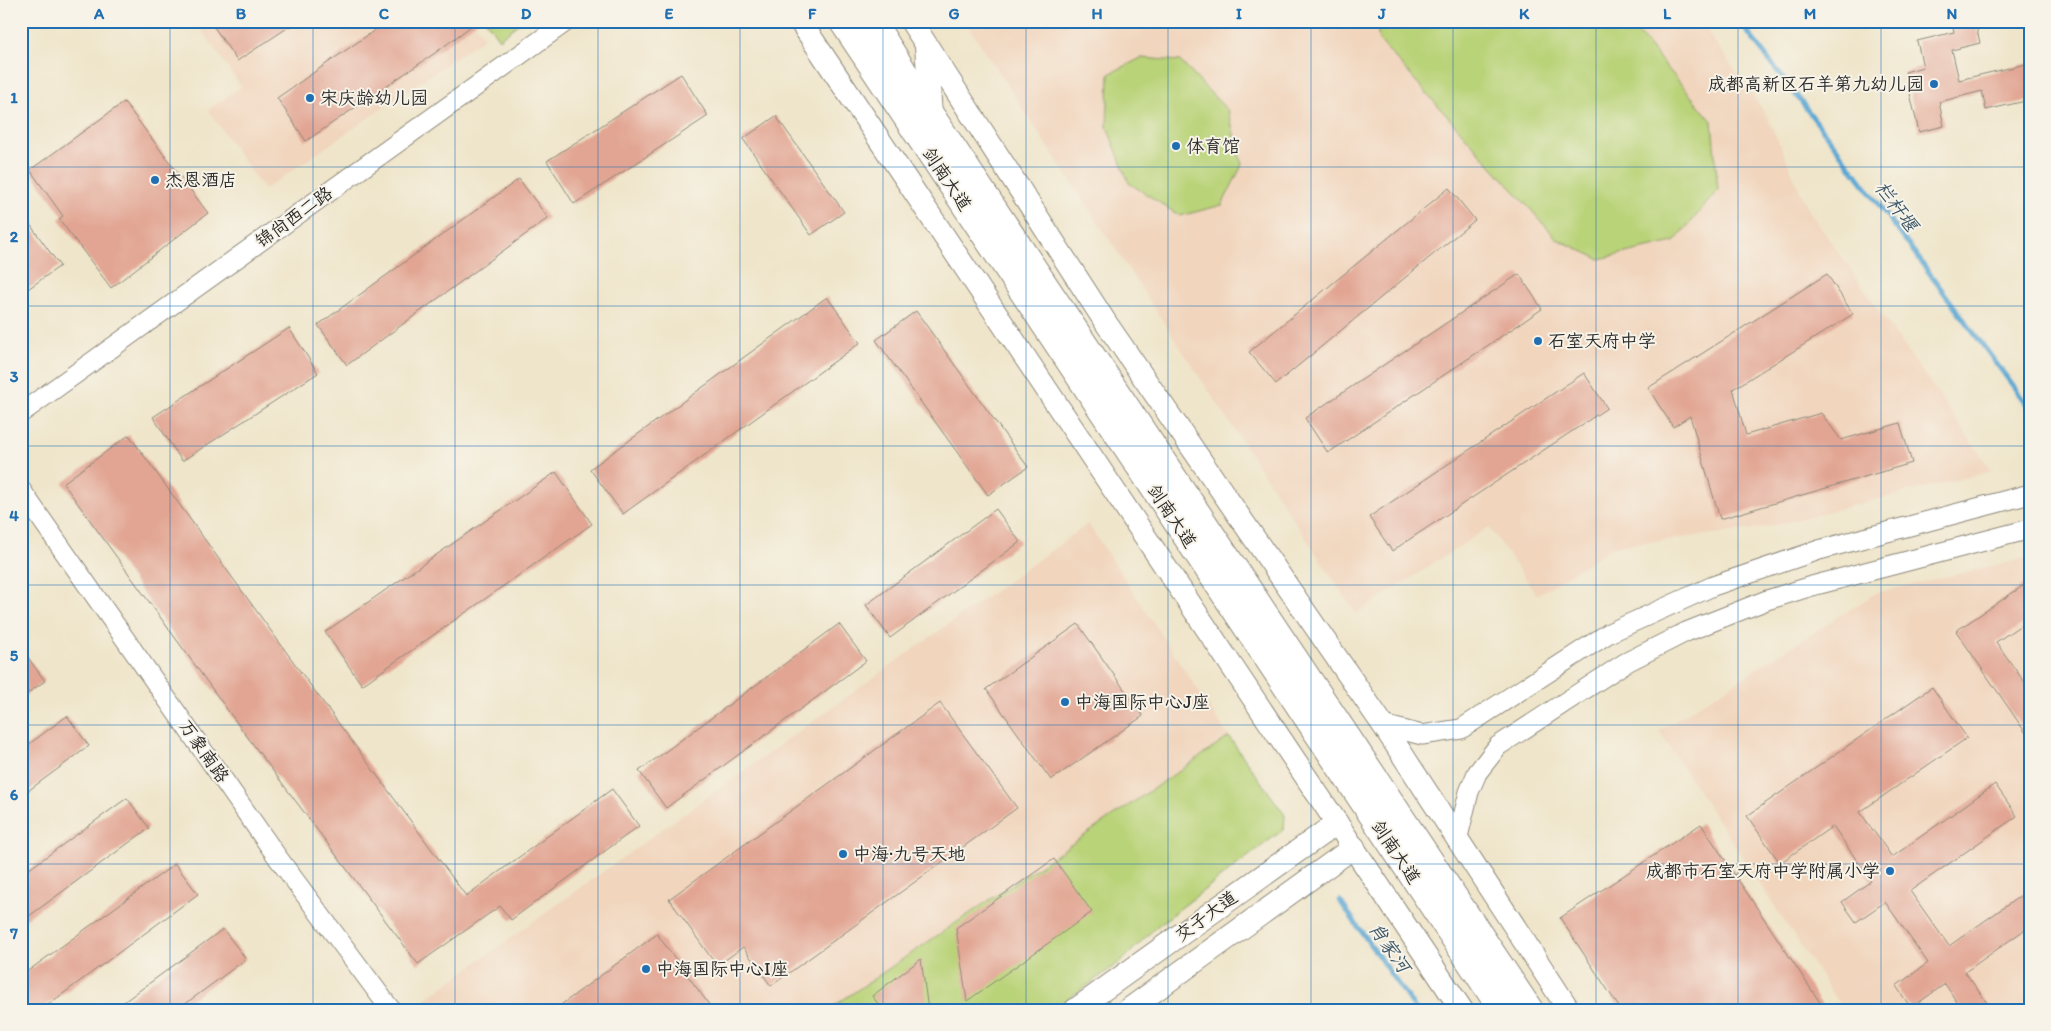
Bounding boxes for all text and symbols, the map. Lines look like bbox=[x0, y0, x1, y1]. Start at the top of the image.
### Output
text: A bbox=[93, 4, 105, 23]
text: B bbox=[236, 4, 247, 23]
text: C bbox=[379, 4, 390, 23]
text: D bbox=[521, 4, 532, 23]
text: E bbox=[665, 4, 674, 23]
text: F bbox=[808, 4, 817, 23]
text: G bbox=[948, 4, 960, 23]
text: H bbox=[1091, 4, 1103, 23]
text: I bbox=[1236, 4, 1242, 23]
text: J bbox=[1377, 4, 1386, 23]
text: K bbox=[1519, 4, 1530, 23]
text: L bbox=[1663, 4, 1672, 23]
text: M bbox=[1804, 4, 1816, 23]
text: N bbox=[1947, 4, 1957, 23]
place label: 成都高新区石羊第九幼儿园 bbox=[1708, 73, 1924, 95]
marker: 成都高新区石羊第九幼儿园 bbox=[1928, 78, 1940, 90]
place label: 宋庆龄幼儿园 bbox=[320, 87, 428, 109]
text: 1 bbox=[10, 88, 18, 107]
marker: 宋庆龄幼儿园 bbox=[304, 92, 316, 104]
place label: 体育馆 bbox=[1186, 135, 1240, 157]
marker: 体育馆 bbox=[1170, 140, 1182, 152]
street label: 剑南大道 bbox=[918, 143, 976, 215]
place label: 杰恩酒店 bbox=[165, 169, 237, 191]
marker: 杰恩酒店 bbox=[149, 174, 161, 186]
water label: 栏杆堰 bbox=[1870, 177, 1924, 238]
street label: 锦尚西二路 bbox=[251, 182, 337, 252]
text: 2 bbox=[10, 227, 19, 246]
place label: 石室天府中学 bbox=[1548, 330, 1656, 352]
marker: 石室天府中学 bbox=[1532, 335, 1544, 347]
text: 3 bbox=[10, 367, 19, 386]
street label: 剑南大道 bbox=[1143, 480, 1201, 552]
text: 4 bbox=[9, 506, 19, 525]
text: 5 bbox=[10, 646, 19, 665]
place label: 中海国际中心J座 bbox=[1075, 691, 1210, 713]
marker: 中海国际中心J座 bbox=[1059, 696, 1071, 708]
street label: 万象南路 bbox=[174, 715, 234, 787]
text: 6 bbox=[10, 785, 19, 804]
street label: 剑南大道 bbox=[1367, 816, 1425, 888]
place label: 中海·九号天地 bbox=[853, 843, 965, 865]
marker: 中海·九号天地 bbox=[837, 848, 849, 860]
place label: 成都市石室天府中学附属小学 bbox=[1646, 860, 1880, 882]
marker: 成都市石室天府中学附属小学 bbox=[1884, 865, 1896, 877]
street label: 交子大道 bbox=[1170, 886, 1242, 946]
water label: 肖家河 bbox=[1364, 917, 1417, 980]
text: 7 bbox=[9, 924, 18, 943]
place label: 中海国际中心I座 bbox=[656, 958, 789, 980]
marker: 中海国际中心I座 bbox=[640, 963, 652, 975]

